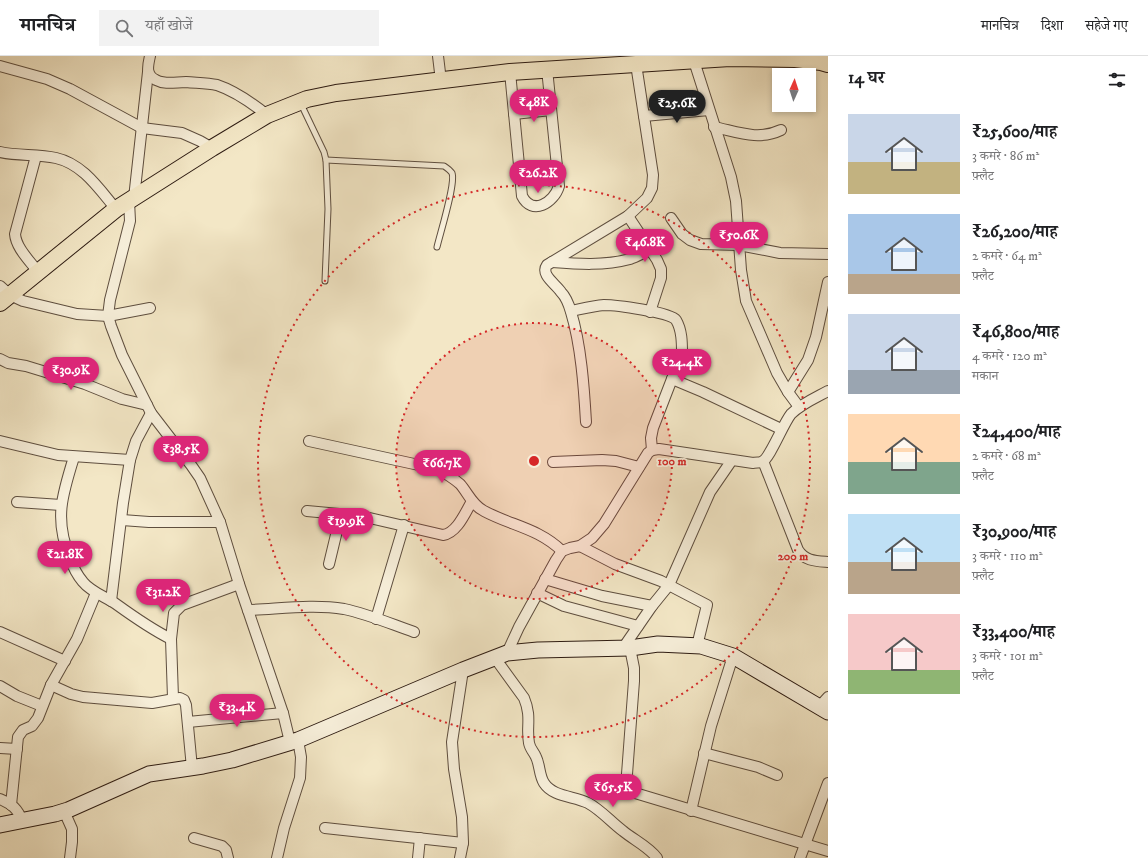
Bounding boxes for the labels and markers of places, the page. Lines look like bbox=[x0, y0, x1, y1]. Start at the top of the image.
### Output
pin: ₹48K bbox=[510, 89, 558, 123]
pin: ₹25.6K bbox=[644, 90, 710, 124]
pin: ₹26.2K bbox=[505, 160, 571, 194]
pin: ₹50.6K bbox=[706, 222, 772, 256]
pin: ₹46.8K bbox=[612, 229, 678, 263]
pin: ₹24.4K bbox=[649, 349, 715, 383]
pin: ₹30.9K bbox=[38, 357, 104, 391]
pin: ₹38.5K bbox=[148, 436, 214, 470]
pin: ₹66.7K bbox=[409, 450, 475, 484]
centre of rings bbox=[527, 454, 541, 468]
pin: ₹19.9K bbox=[313, 508, 379, 542]
pin: ₹21.8K bbox=[32, 541, 98, 575]
pin: ₹31.2K bbox=[130, 579, 196, 613]
pin: ₹33.4K bbox=[204, 694, 270, 728]
pin: ₹65.5K bbox=[580, 774, 646, 808]

